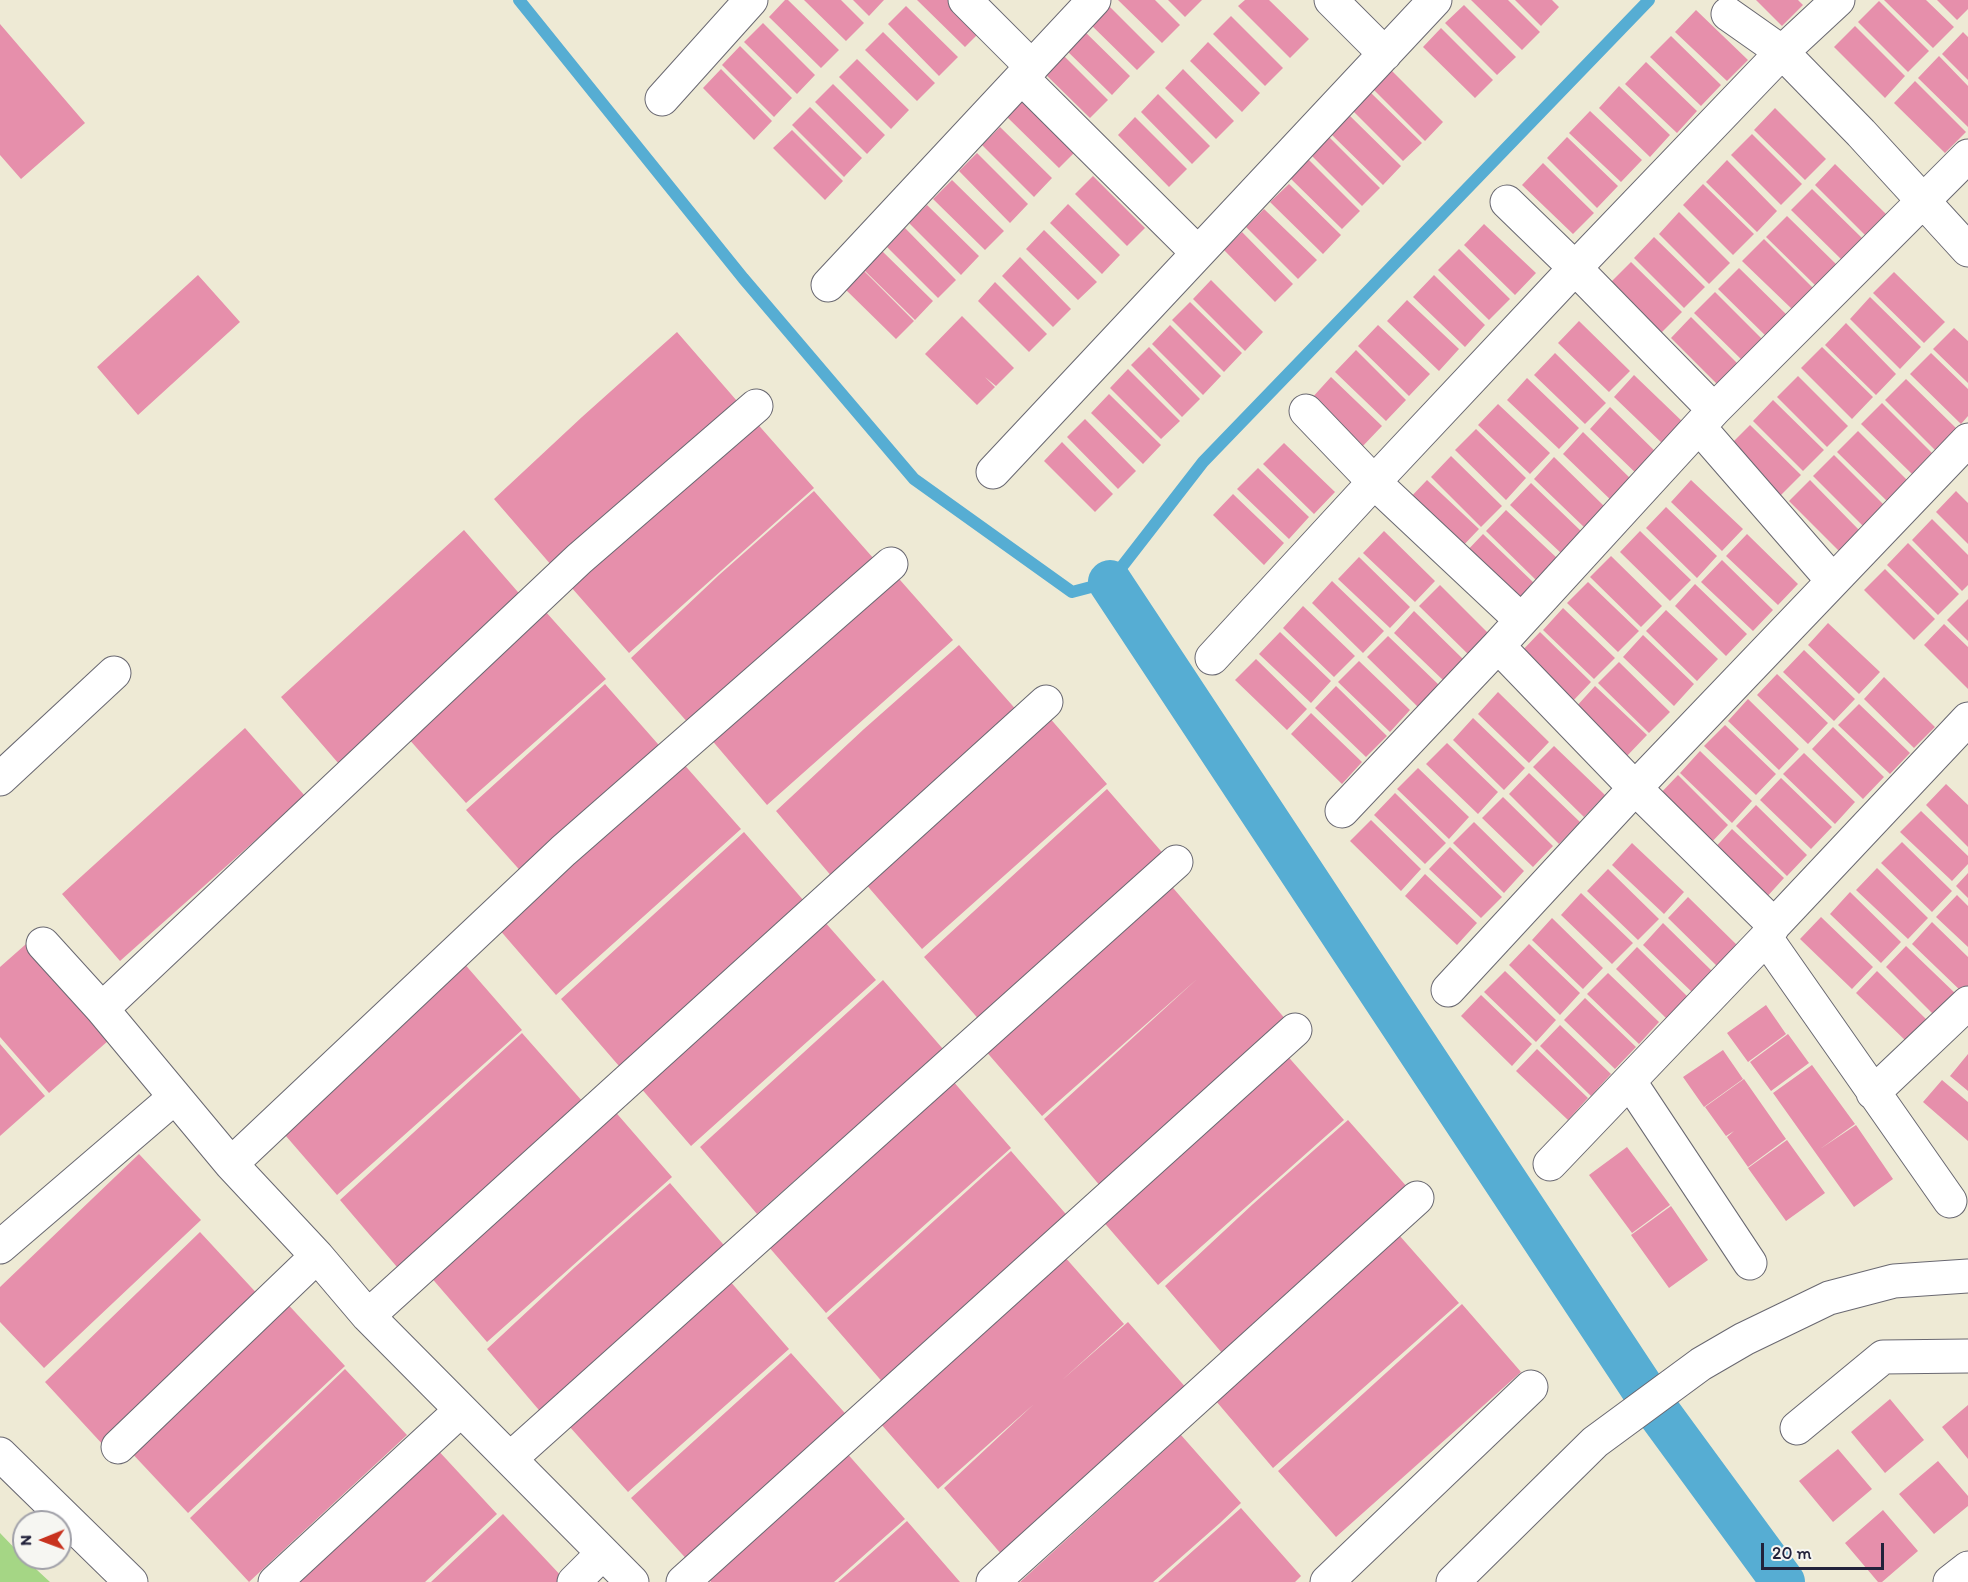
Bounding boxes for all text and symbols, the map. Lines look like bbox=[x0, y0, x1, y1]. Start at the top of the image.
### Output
north arrow bbox=[12, 1510, 72, 1570]
scale bar bbox=[1764, 1531, 1887, 1569]
text: N bbox=[16, 1535, 35, 1546]
text: 20 m bbox=[1772, 1542, 1812, 1564]

